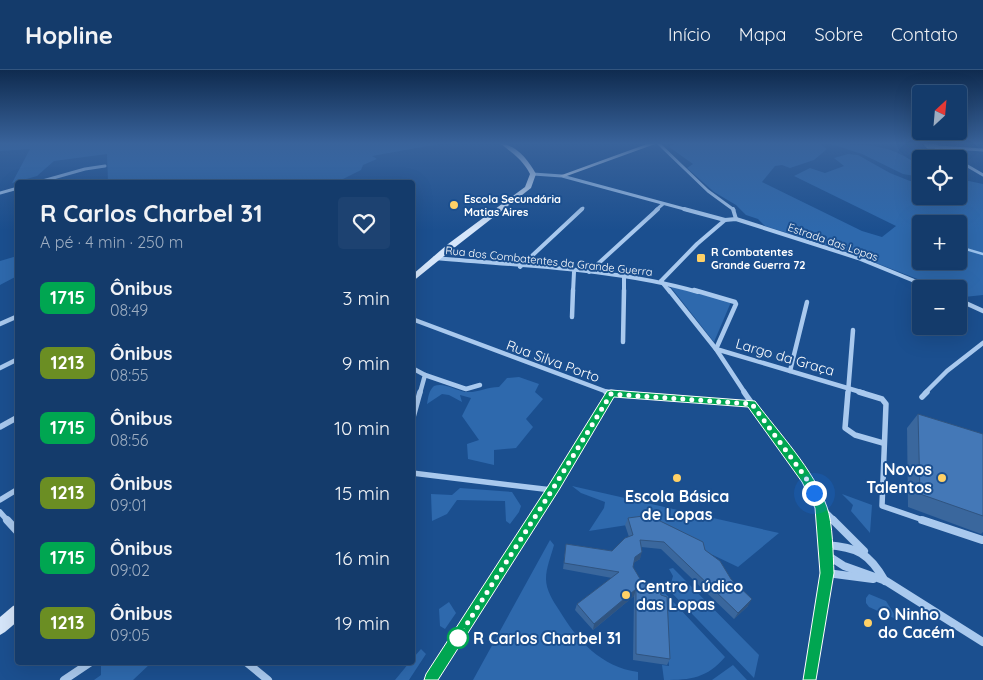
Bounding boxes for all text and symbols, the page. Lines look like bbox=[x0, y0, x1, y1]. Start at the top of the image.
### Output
text: Hopline bbox=[25, 20, 113, 50]
text: Início bbox=[668, 23, 711, 46]
text: Mapa bbox=[739, 23, 786, 46]
text: Sobre bbox=[814, 23, 863, 46]
text: Contato bbox=[891, 23, 958, 46]
north arrow bbox=[912, 85, 968, 140]
map controls bbox=[912, 85, 967, 335]
button: locate bbox=[912, 150, 967, 205]
place label: Escola Secundária Matias Aires bbox=[464, 192, 561, 219]
button: heart bbox=[338, 197, 390, 249]
text: R Carlos Charbel 31 bbox=[40, 198, 263, 228]
marker: Escola Secundária Matias Aires bbox=[448, 199, 460, 211]
button: + bbox=[912, 215, 967, 270]
street label: Estrada das Lopas bbox=[786, 220, 880, 264]
text: A pé · 4 min · 250 m bbox=[40, 232, 183, 252]
street label: Rua dos Combatentes da Grande Guerra bbox=[445, 243, 653, 279]
place label: R Combatentes Grande Guerra 72 bbox=[711, 245, 806, 272]
marker: R Combatentes Grande Guerra 72 bbox=[695, 252, 707, 264]
text: Ônibus bbox=[110, 276, 172, 300]
button: − bbox=[912, 280, 967, 335]
text: 1715 bbox=[50, 286, 85, 309]
text: 3 min bbox=[342, 286, 390, 310]
text: 08:49 bbox=[110, 300, 148, 320]
street label: Largo da Graça bbox=[734, 334, 836, 380]
street label: Rua Silva Porto bbox=[504, 336, 602, 386]
text: Ônibus bbox=[110, 341, 172, 365]
text: 1213 bbox=[51, 351, 84, 374]
text: 9 min bbox=[342, 351, 390, 375]
text: 08:55 bbox=[110, 365, 149, 385]
text: Ônibus bbox=[110, 406, 172, 430]
text: 1715 bbox=[50, 416, 85, 439]
text: 10 min bbox=[334, 416, 390, 440]
text: 08:56 bbox=[110, 430, 148, 450]
place label: Novos Talentos bbox=[866, 459, 932, 497]
text: Ônibus bbox=[110, 471, 172, 495]
marker: Escola Básica de Lopas bbox=[671, 472, 683, 484]
marker: Novos Talentos bbox=[936, 472, 948, 484]
text: 1213 bbox=[51, 481, 84, 504]
text: 15 min bbox=[335, 481, 390, 505]
your location bbox=[802, 481, 827, 506]
place label: Escola Básica de Lopas bbox=[625, 486, 729, 524]
text: 09:01 bbox=[110, 495, 147, 515]
text: Ônibus bbox=[110, 536, 172, 560]
text: 1715 bbox=[50, 546, 85, 569]
text: 16 min bbox=[335, 546, 390, 570]
text: 09:02 bbox=[110, 560, 150, 580]
place label: Centro Lúdico das Lopas bbox=[636, 576, 743, 614]
marker: Centro Lúdico das Lopas bbox=[620, 589, 632, 601]
text: Ônibus bbox=[110, 601, 172, 625]
place label: O Ninho do Cacém bbox=[878, 604, 955, 642]
text: 1213 bbox=[51, 611, 84, 634]
text: 19 min bbox=[335, 611, 390, 635]
marker: O Ninho do Cacém bbox=[862, 617, 874, 629]
text: 09:05 bbox=[110, 625, 150, 645]
marker: R Carlos Charbel 31 bbox=[447, 627, 469, 649]
place label: R Carlos Charbel 31 bbox=[473, 628, 621, 648]

